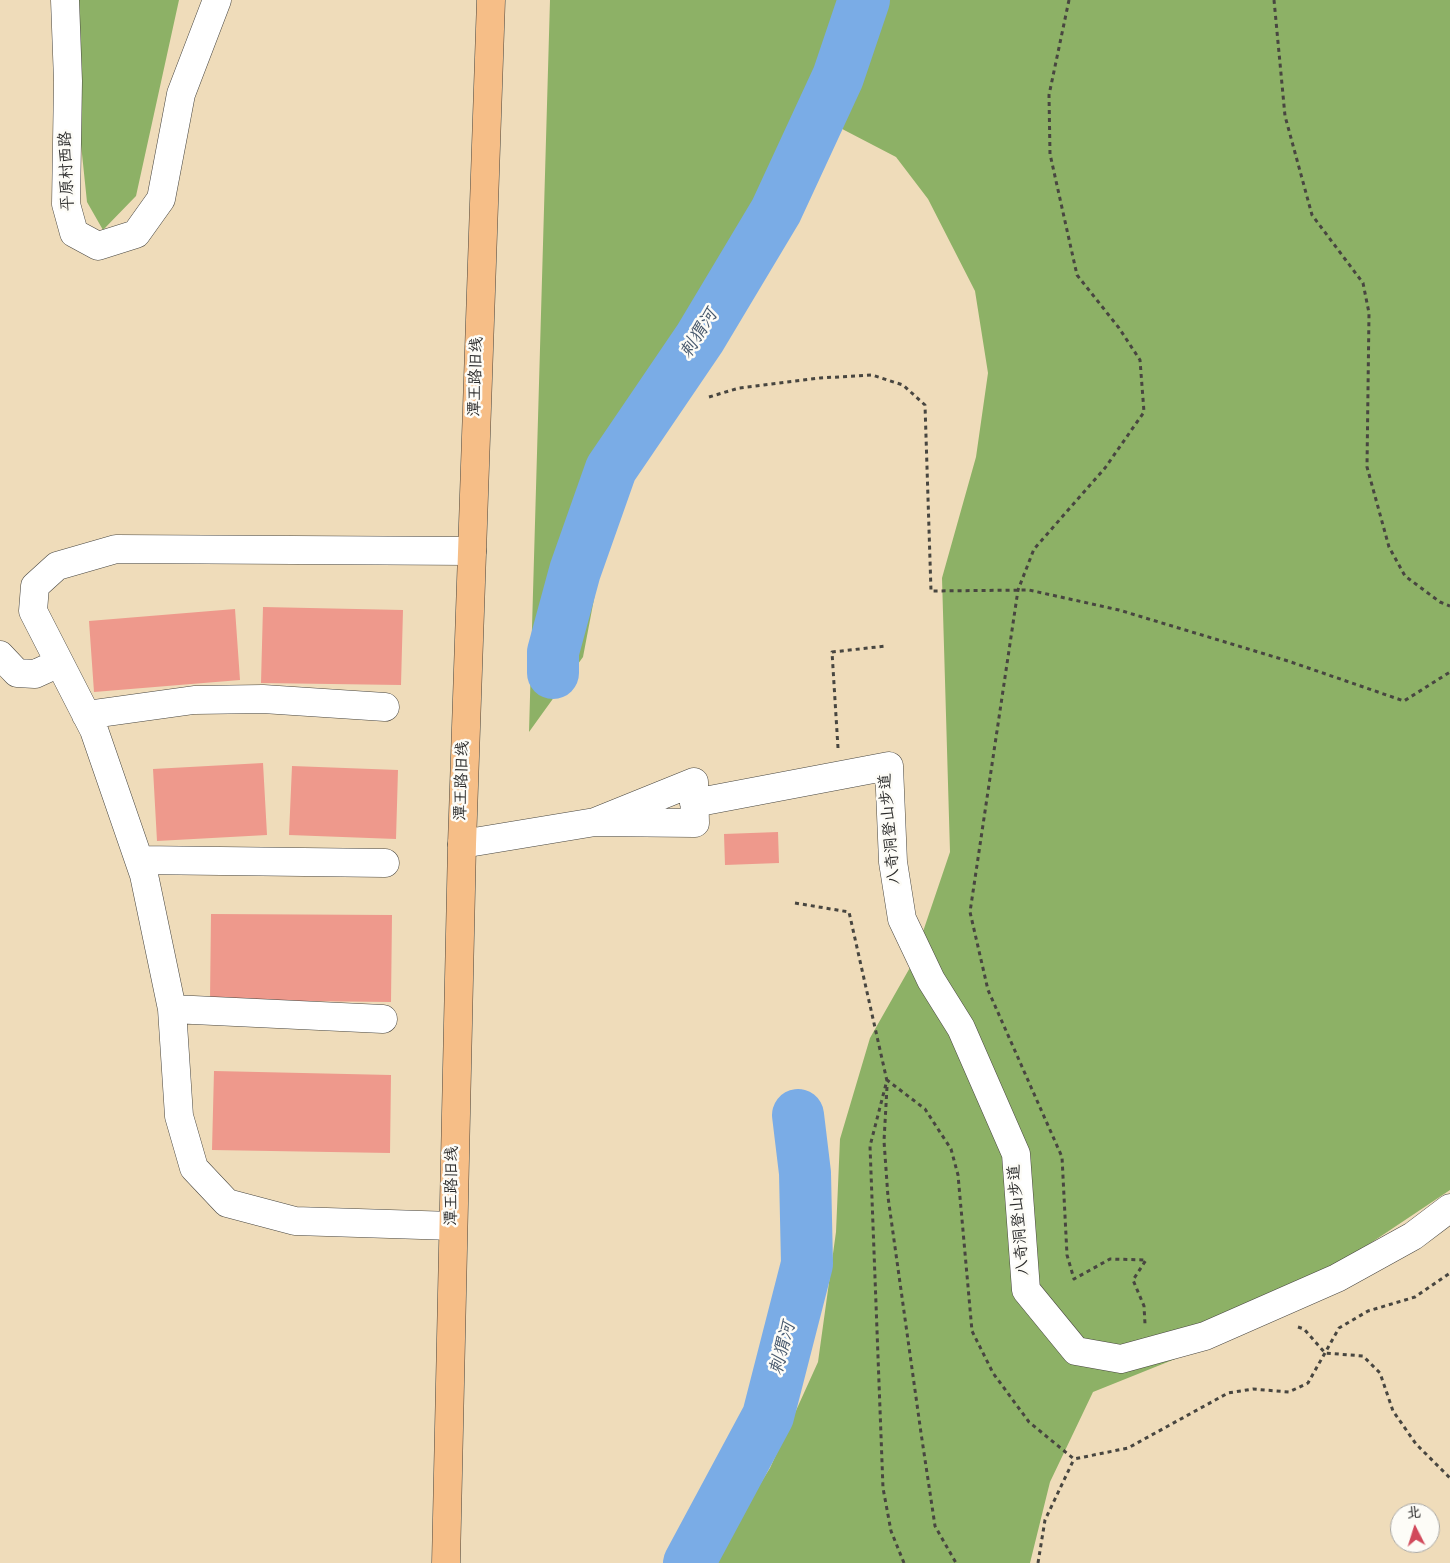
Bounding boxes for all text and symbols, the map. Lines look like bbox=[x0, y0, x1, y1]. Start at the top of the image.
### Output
street label: 平原村西路 bbox=[58, 131, 80, 211]
water label: 刺猬河 bbox=[678, 306, 724, 364]
street label: 潭王路旧线 bbox=[467, 337, 489, 417]
street label: 潭王路旧线 bbox=[453, 741, 475, 821]
street label: 八奇洞登山步道 bbox=[878, 772, 906, 886]
street label: 潭王路旧线 bbox=[444, 1146, 464, 1226]
street label: 八奇洞登山步道 bbox=[1007, 1163, 1035, 1277]
water label: 刺猬河 bbox=[768, 1320, 802, 1378]
north arrow bbox=[1390, 1503, 1440, 1553]
text: 北 bbox=[1406, 1503, 1422, 1525]

